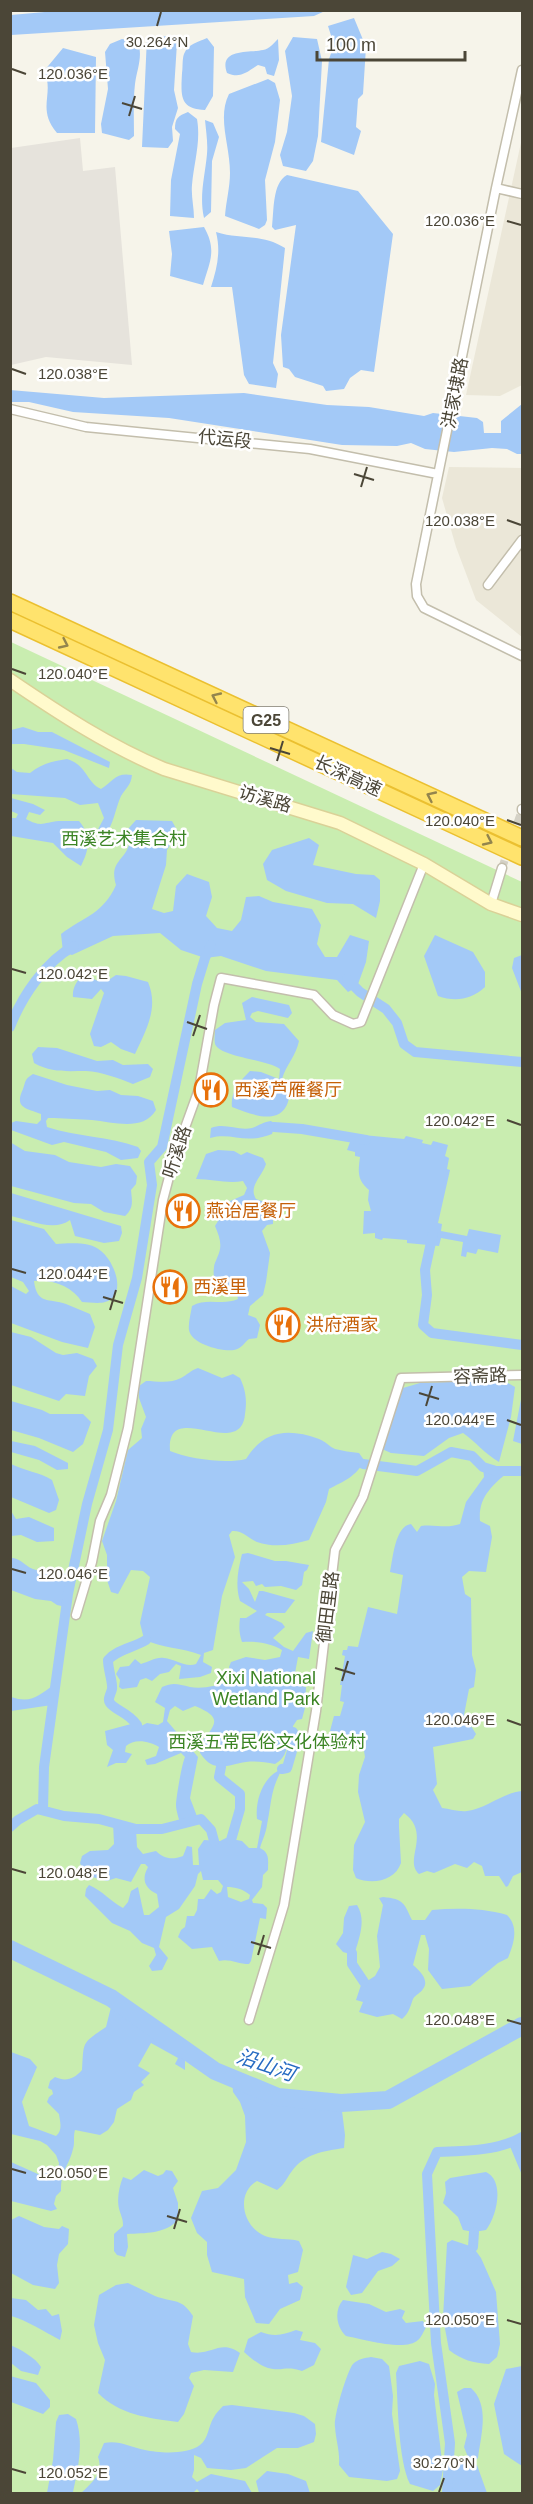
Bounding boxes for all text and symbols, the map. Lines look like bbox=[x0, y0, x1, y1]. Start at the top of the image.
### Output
scale bar bbox=[317, 24, 466, 62]
text: 30.264°N bbox=[126, 33, 188, 50]
text: 100 m bbox=[326, 35, 376, 55]
text: 120.036°E bbox=[38, 65, 108, 82]
text: 120.036°E bbox=[425, 212, 495, 229]
street label: 洪家埭路 bbox=[438, 356, 472, 430]
text: 120.038°E bbox=[38, 365, 108, 382]
street label: 代运段 bbox=[197, 426, 253, 452]
text: 120.038°E bbox=[425, 512, 495, 529]
one-way arrow bbox=[57, 637, 68, 649]
text: 120.040°E bbox=[38, 665, 108, 682]
one-way arrow bbox=[212, 692, 223, 704]
road number: G25 bbox=[244, 707, 288, 733]
street label: 长深高速 bbox=[311, 752, 385, 800]
street label: 访溪路 bbox=[236, 782, 294, 816]
one-way arrow bbox=[427, 792, 438, 804]
text: 120.040°E bbox=[425, 812, 495, 829]
park label: 西溪艺术集合村 bbox=[61, 829, 187, 849]
one-way arrow bbox=[482, 834, 493, 846]
text: 120.042°E bbox=[38, 965, 108, 982]
restaurant icon: 西溪芦雁餐厅 bbox=[193, 1072, 229, 1108]
place label: 西溪芦雁餐厅 bbox=[234, 1080, 342, 1100]
text: 120.042°E bbox=[425, 1112, 495, 1129]
street label: 听溪路 bbox=[159, 1123, 195, 1181]
restaurant icon: 燕诒居餐厅 bbox=[165, 1193, 201, 1229]
place label: 燕诒居餐厅 bbox=[206, 1201, 296, 1221]
text: 120.044°E bbox=[38, 1265, 108, 1282]
restaurant icon: 西溪里 bbox=[152, 1269, 188, 1305]
place label: 西溪里 bbox=[193, 1277, 247, 1297]
restaurant icon: 洪府酒家 bbox=[265, 1307, 301, 1343]
place label: 洪府酒家 bbox=[306, 1315, 378, 1335]
street label: 容斋路 bbox=[453, 1365, 507, 1387]
text: 120.044°E bbox=[425, 1411, 495, 1428]
text: 120.046°E bbox=[38, 1565, 108, 1582]
street label: 御田里路 bbox=[314, 1570, 342, 1644]
park label: Xixi National Wetland Park bbox=[212, 1668, 321, 1709]
text: 120.046°E bbox=[425, 1711, 495, 1728]
park label: 西溪五常民俗文化体验村 bbox=[168, 1732, 366, 1752]
text: 120.048°E bbox=[38, 1864, 108, 1881]
text: 120.048°E bbox=[425, 2011, 495, 2028]
water label: 沿山河 bbox=[234, 2045, 302, 2086]
text: 120.050°E bbox=[38, 2164, 108, 2181]
text: 120.050°E bbox=[425, 2311, 495, 2328]
text: 30.270°N bbox=[413, 2454, 475, 2471]
text: 120.052°E bbox=[38, 2464, 108, 2481]

